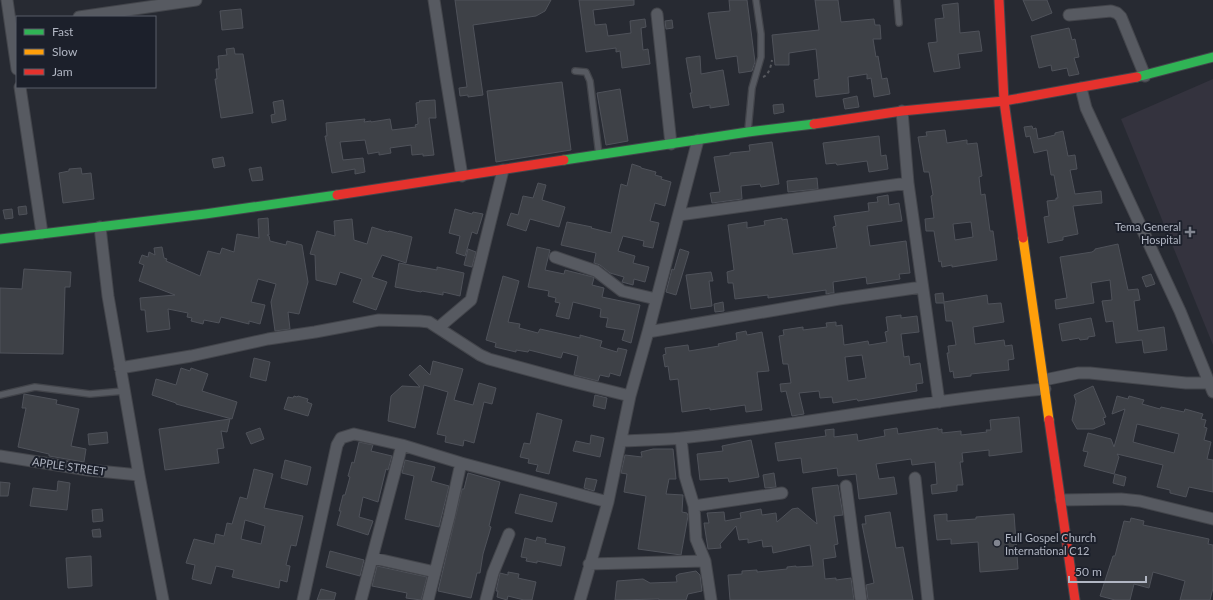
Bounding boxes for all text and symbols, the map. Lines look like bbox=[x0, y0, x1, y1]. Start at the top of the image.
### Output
legend bbox=[16, 16, 156, 88]
text: Fast bbox=[52, 24, 74, 39]
text: Slow bbox=[52, 44, 78, 59]
text: Jam bbox=[52, 64, 73, 79]
place label: Tema General Hospital bbox=[1115, 220, 1181, 246]
marker: Tema General Hospital bbox=[1184, 226, 1196, 238]
street label: APPLE STREET bbox=[31, 454, 107, 478]
place label: Full Gospel Church International C12 bbox=[1005, 531, 1096, 557]
marker: Full Gospel Church International C12 bbox=[992, 538, 1002, 548]
scale bar bbox=[1069, 558, 1146, 584]
text: 50 m bbox=[1075, 564, 1102, 579]

